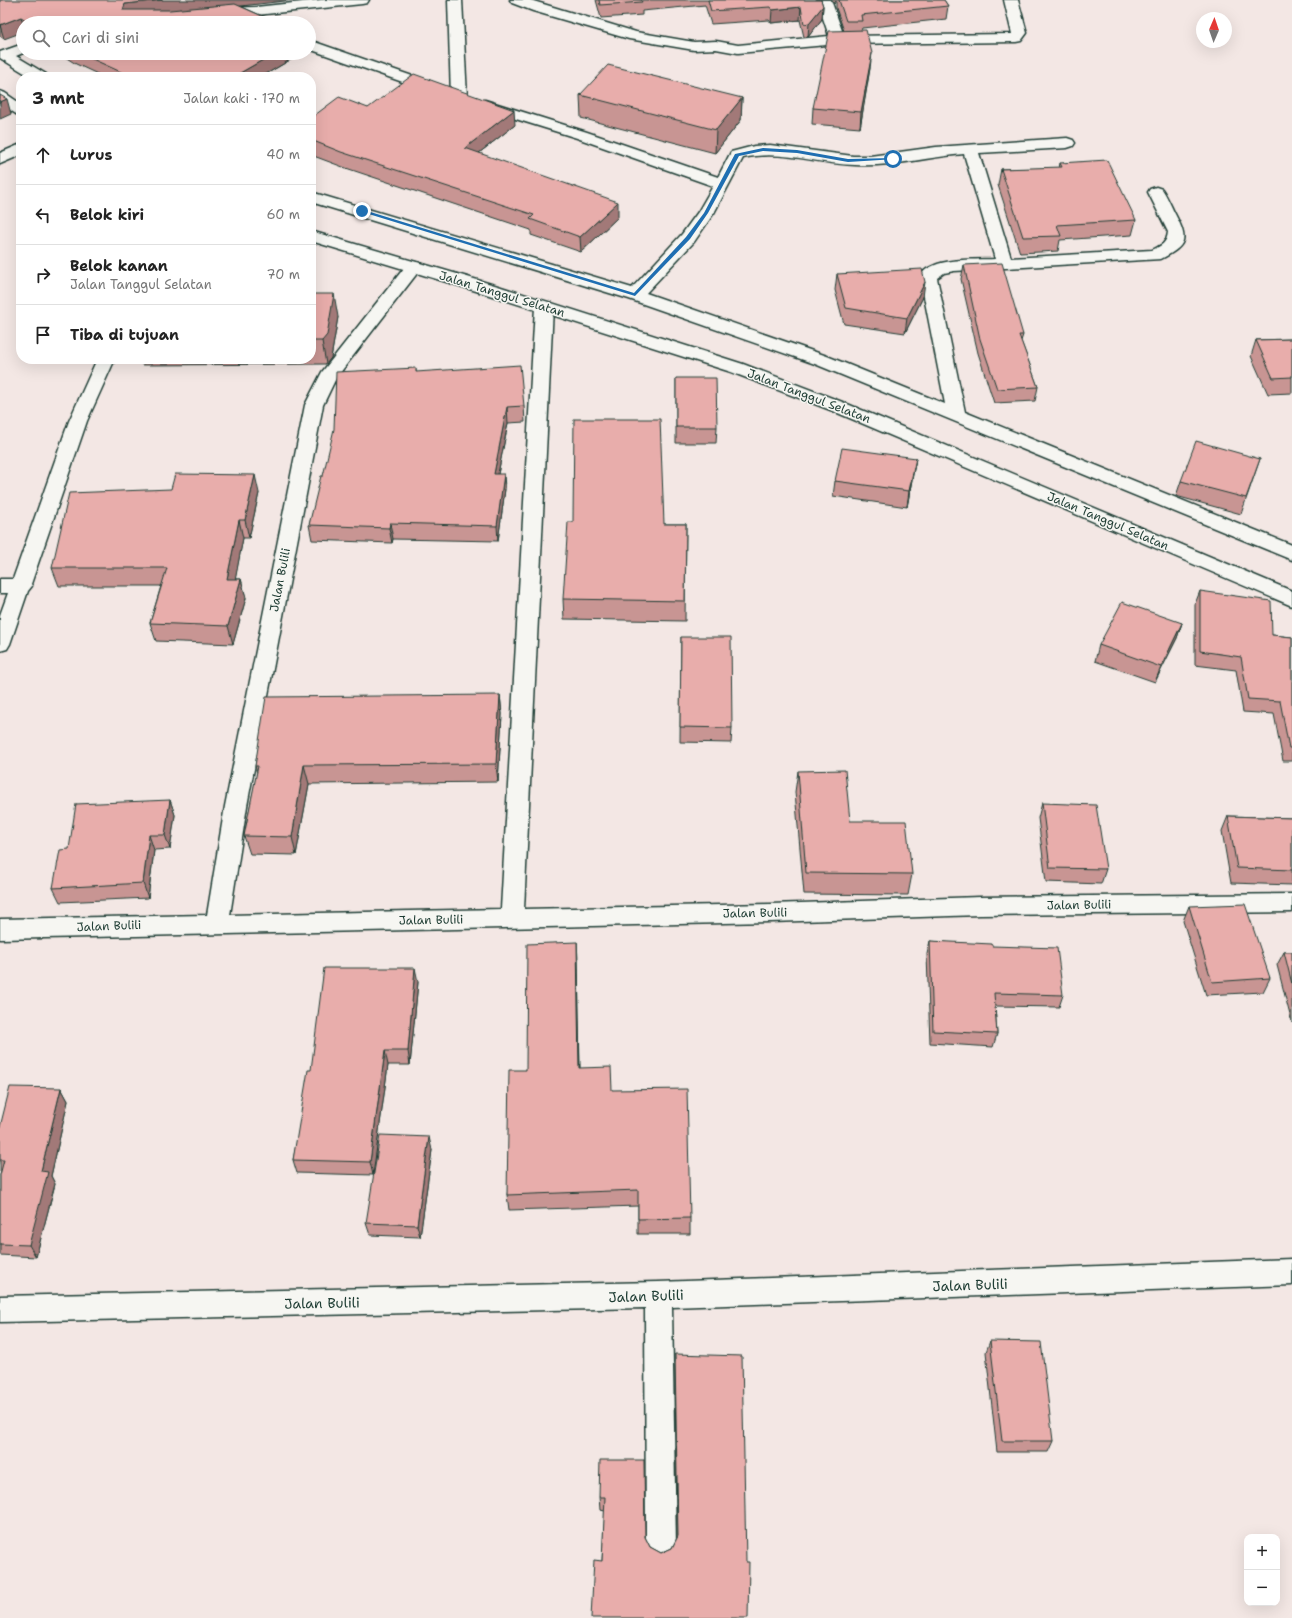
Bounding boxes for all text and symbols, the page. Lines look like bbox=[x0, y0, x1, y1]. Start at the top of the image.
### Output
north arrow bbox=[1196, 12, 1232, 48]
search box bbox=[16, 16, 316, 60]
icon: search bbox=[30, 27, 52, 49]
text: Cari di sini bbox=[62, 28, 139, 48]
text: 3 mnt bbox=[32, 87, 85, 109]
text: Jalan kaki · 170 m bbox=[183, 90, 300, 107]
icon: ahead bbox=[32, 144, 54, 166]
text: Lurus bbox=[70, 145, 112, 165]
text: 40 m bbox=[266, 146, 300, 163]
route start bbox=[884, 150, 902, 168]
route end bbox=[353, 202, 371, 220]
icon: left bbox=[32, 204, 54, 226]
text: Belok kiri bbox=[70, 205, 144, 225]
text: 60 m bbox=[267, 206, 300, 223]
text: Belok kanan bbox=[70, 256, 168, 276]
icon: right bbox=[32, 264, 54, 286]
text: 70 m bbox=[266, 266, 300, 283]
street label: Jalan Tanggul Selatan bbox=[437, 267, 567, 321]
text: Jalan Tanggul Selatan bbox=[70, 276, 212, 293]
icon: arrive bbox=[32, 324, 54, 346]
text: Tiba di tujuan bbox=[70, 325, 179, 345]
street label: Jalan Tanggul Selatan bbox=[745, 365, 873, 427]
street label: Jalan Tanggul Selatan bbox=[1045, 488, 1171, 554]
street label: Jalan Bulili bbox=[266, 547, 294, 613]
street label: Jalan Bulili bbox=[1046, 896, 1112, 914]
street label: Jalan Bulili bbox=[722, 904, 788, 922]
street label: Jalan Bulili bbox=[398, 911, 464, 929]
street label: Jalan Bulili bbox=[76, 917, 142, 935]
street label: Jalan Bulili bbox=[932, 1275, 1008, 1295]
street label: Jalan Bulili bbox=[608, 1286, 684, 1306]
street label: Jalan Bulili bbox=[284, 1293, 360, 1313]
map controls bbox=[1244, 1534, 1280, 1606]
button: + bbox=[1244, 1534, 1280, 1570]
button: − bbox=[1244, 1570, 1280, 1606]

